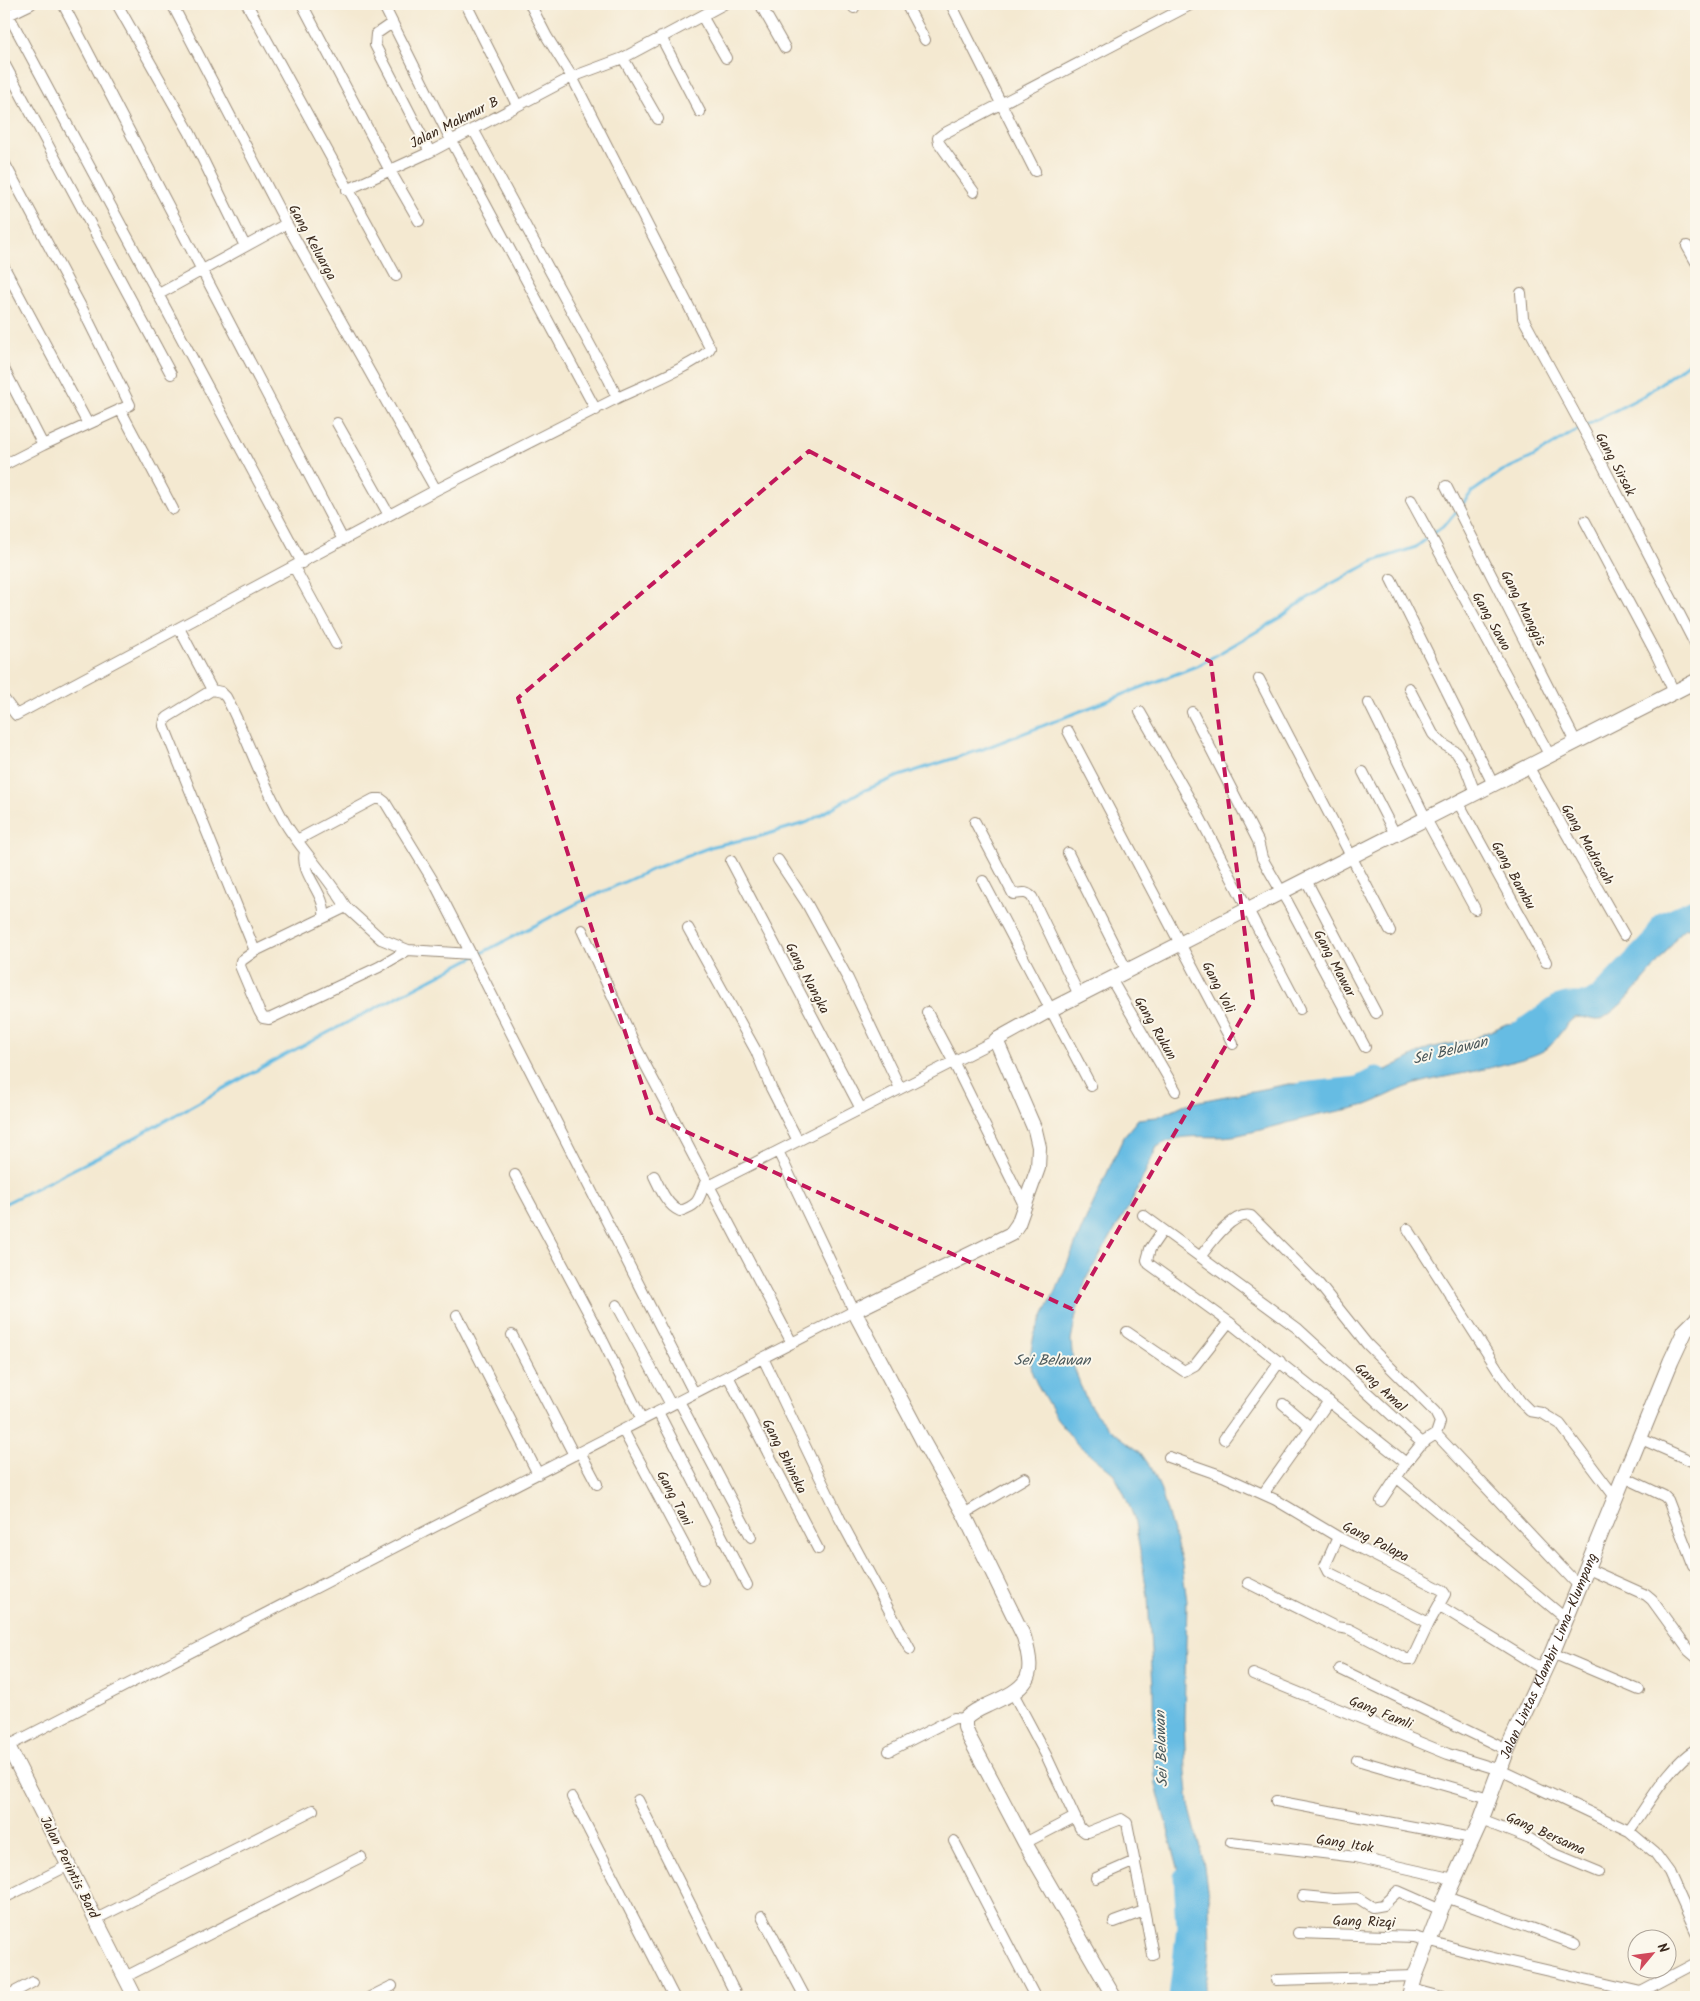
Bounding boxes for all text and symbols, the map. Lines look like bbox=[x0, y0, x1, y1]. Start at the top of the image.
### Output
street label: Jalan Makmur B bbox=[406, 91, 503, 155]
street label: Gang Keluarga bbox=[282, 200, 342, 285]
street label: Gang Sirsak bbox=[1589, 429, 1641, 501]
street label: Gang Manggis bbox=[1495, 567, 1552, 650]
street label: Gang Sawo bbox=[1466, 588, 1516, 655]
street label: Gang Madrasah bbox=[1555, 800, 1619, 889]
street label: Gang Bambu bbox=[1485, 837, 1541, 914]
street label: Gang Mawar bbox=[1307, 926, 1362, 1002]
street label: Gang Nangka bbox=[779, 939, 835, 1018]
street label: Gang Voli bbox=[1196, 958, 1241, 1018]
street label: Gang Rukun bbox=[1128, 992, 1182, 1065]
water label: Sei Belawan bbox=[1410, 1030, 1491, 1072]
water label: Sei Belawan bbox=[1014, 1349, 1091, 1373]
street label: Gang Amal bbox=[1349, 1358, 1412, 1418]
street label: Gang Bhineka bbox=[756, 1415, 812, 1498]
street label: Gang Tani bbox=[650, 1467, 698, 1531]
street label: Gang Palapa bbox=[1338, 1516, 1413, 1568]
street label: Jalan Lintas Klambir Lima–Klumpang bbox=[1495, 1550, 1604, 1762]
street label: Gang Famli bbox=[1346, 1690, 1416, 1736]
water label: Sei Belawan bbox=[1149, 1709, 1175, 1788]
street label: Gang Bersama bbox=[1502, 1807, 1589, 1861]
street label: Jalan Perintis Bard bbox=[34, 1812, 105, 1924]
street label: Gang Itok bbox=[1315, 1829, 1375, 1859]
street label: Gang Rizqi bbox=[1332, 1910, 1396, 1934]
north arrow bbox=[1628, 1928, 1678, 1978]
text: N bbox=[1651, 1939, 1674, 1958]

